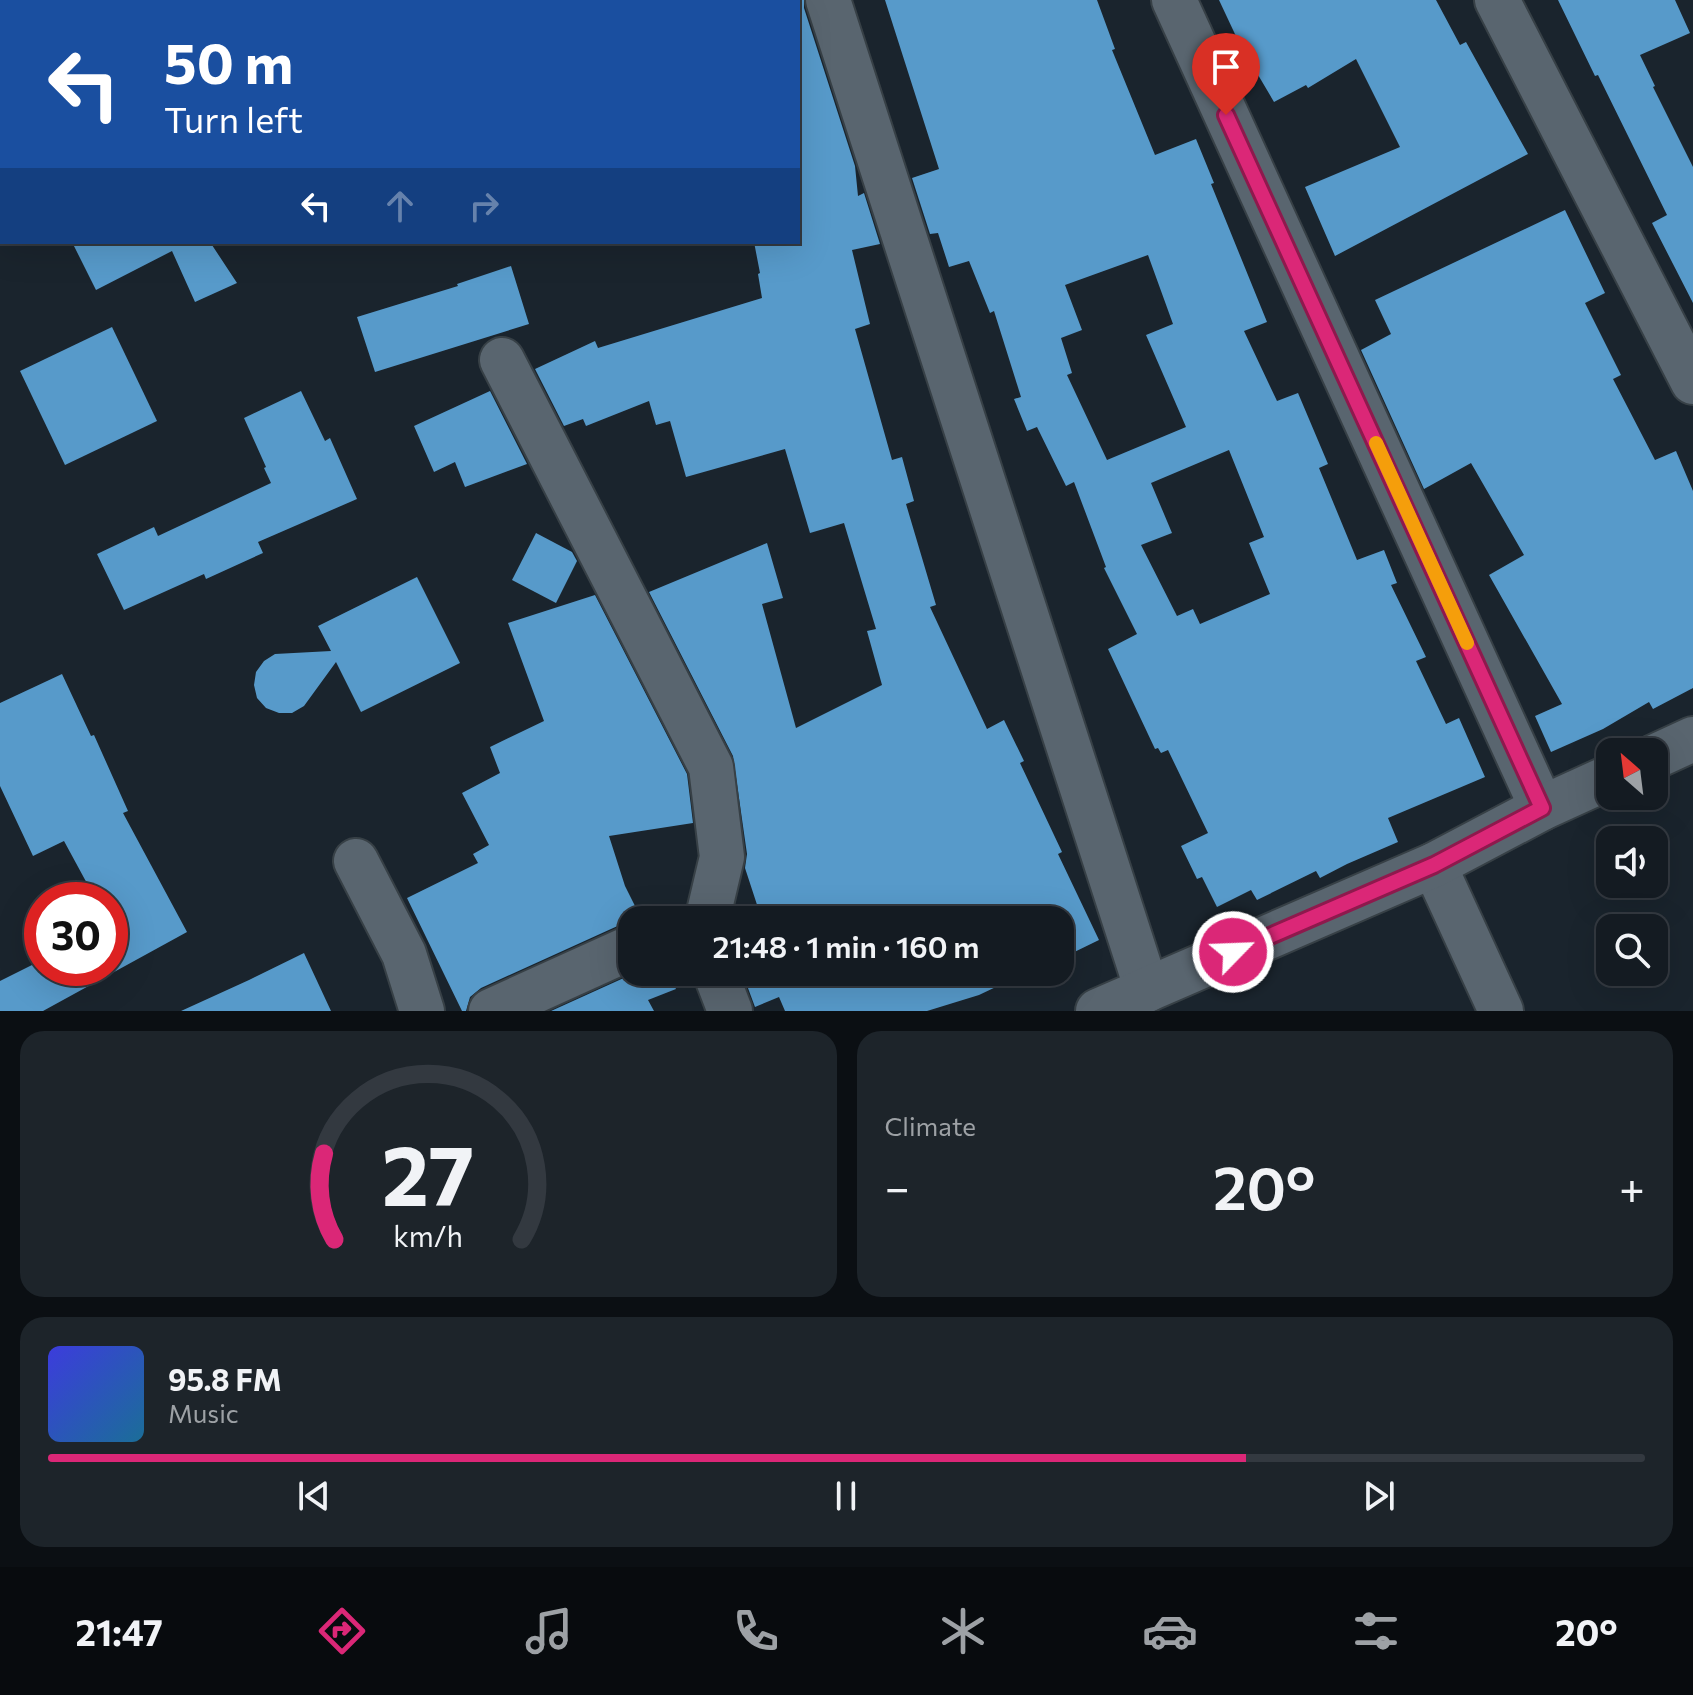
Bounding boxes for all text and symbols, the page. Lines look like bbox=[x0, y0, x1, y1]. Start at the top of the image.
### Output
text: 50 m bbox=[164, 27, 293, 96]
icon: left bbox=[32, 32, 136, 136]
pin bbox=[1192, 33, 1260, 115]
icon: arrive bbox=[1204, 45, 1248, 89]
text: Turn left bbox=[164, 96, 303, 140]
icon: left bbox=[294, 184, 338, 228]
icon: ahead bbox=[378, 184, 422, 228]
icon: right bbox=[462, 184, 506, 228]
north arrow bbox=[1596, 738, 1668, 810]
map controls bbox=[1596, 738, 1668, 986]
button: sound bbox=[1596, 826, 1668, 898]
speed limit sign: 30 bbox=[24, 882, 128, 986]
position arrow bbox=[1191, 910, 1275, 994]
button: search bbox=[1596, 914, 1668, 986]
text: 21:48 · 1 min · 160 m bbox=[713, 927, 979, 964]
text: Climate bbox=[885, 1110, 976, 1141]
text: 27 bbox=[382, 1121, 475, 1223]
text: 20° bbox=[1213, 1149, 1316, 1222]
text: − bbox=[885, 1159, 910, 1213]
text: + bbox=[1619, 1159, 1645, 1213]
text: km/h bbox=[393, 1218, 463, 1253]
text: 95.8 FM bbox=[168, 1360, 282, 1397]
text: Music bbox=[168, 1397, 239, 1428]
icon: previous bbox=[292, 1474, 336, 1518]
icon: pause bbox=[824, 1474, 868, 1518]
icon: next bbox=[1357, 1474, 1401, 1518]
icon: directions bbox=[314, 1603, 370, 1659]
icon: music bbox=[521, 1603, 577, 1659]
icon: phone bbox=[728, 1603, 784, 1659]
icon: climate bbox=[935, 1603, 991, 1659]
icon: car bbox=[1142, 1603, 1198, 1659]
icon: filters bbox=[1348, 1603, 1404, 1659]
text: 21:47 bbox=[75, 1609, 163, 1653]
text: 20° bbox=[1555, 1609, 1618, 1653]

